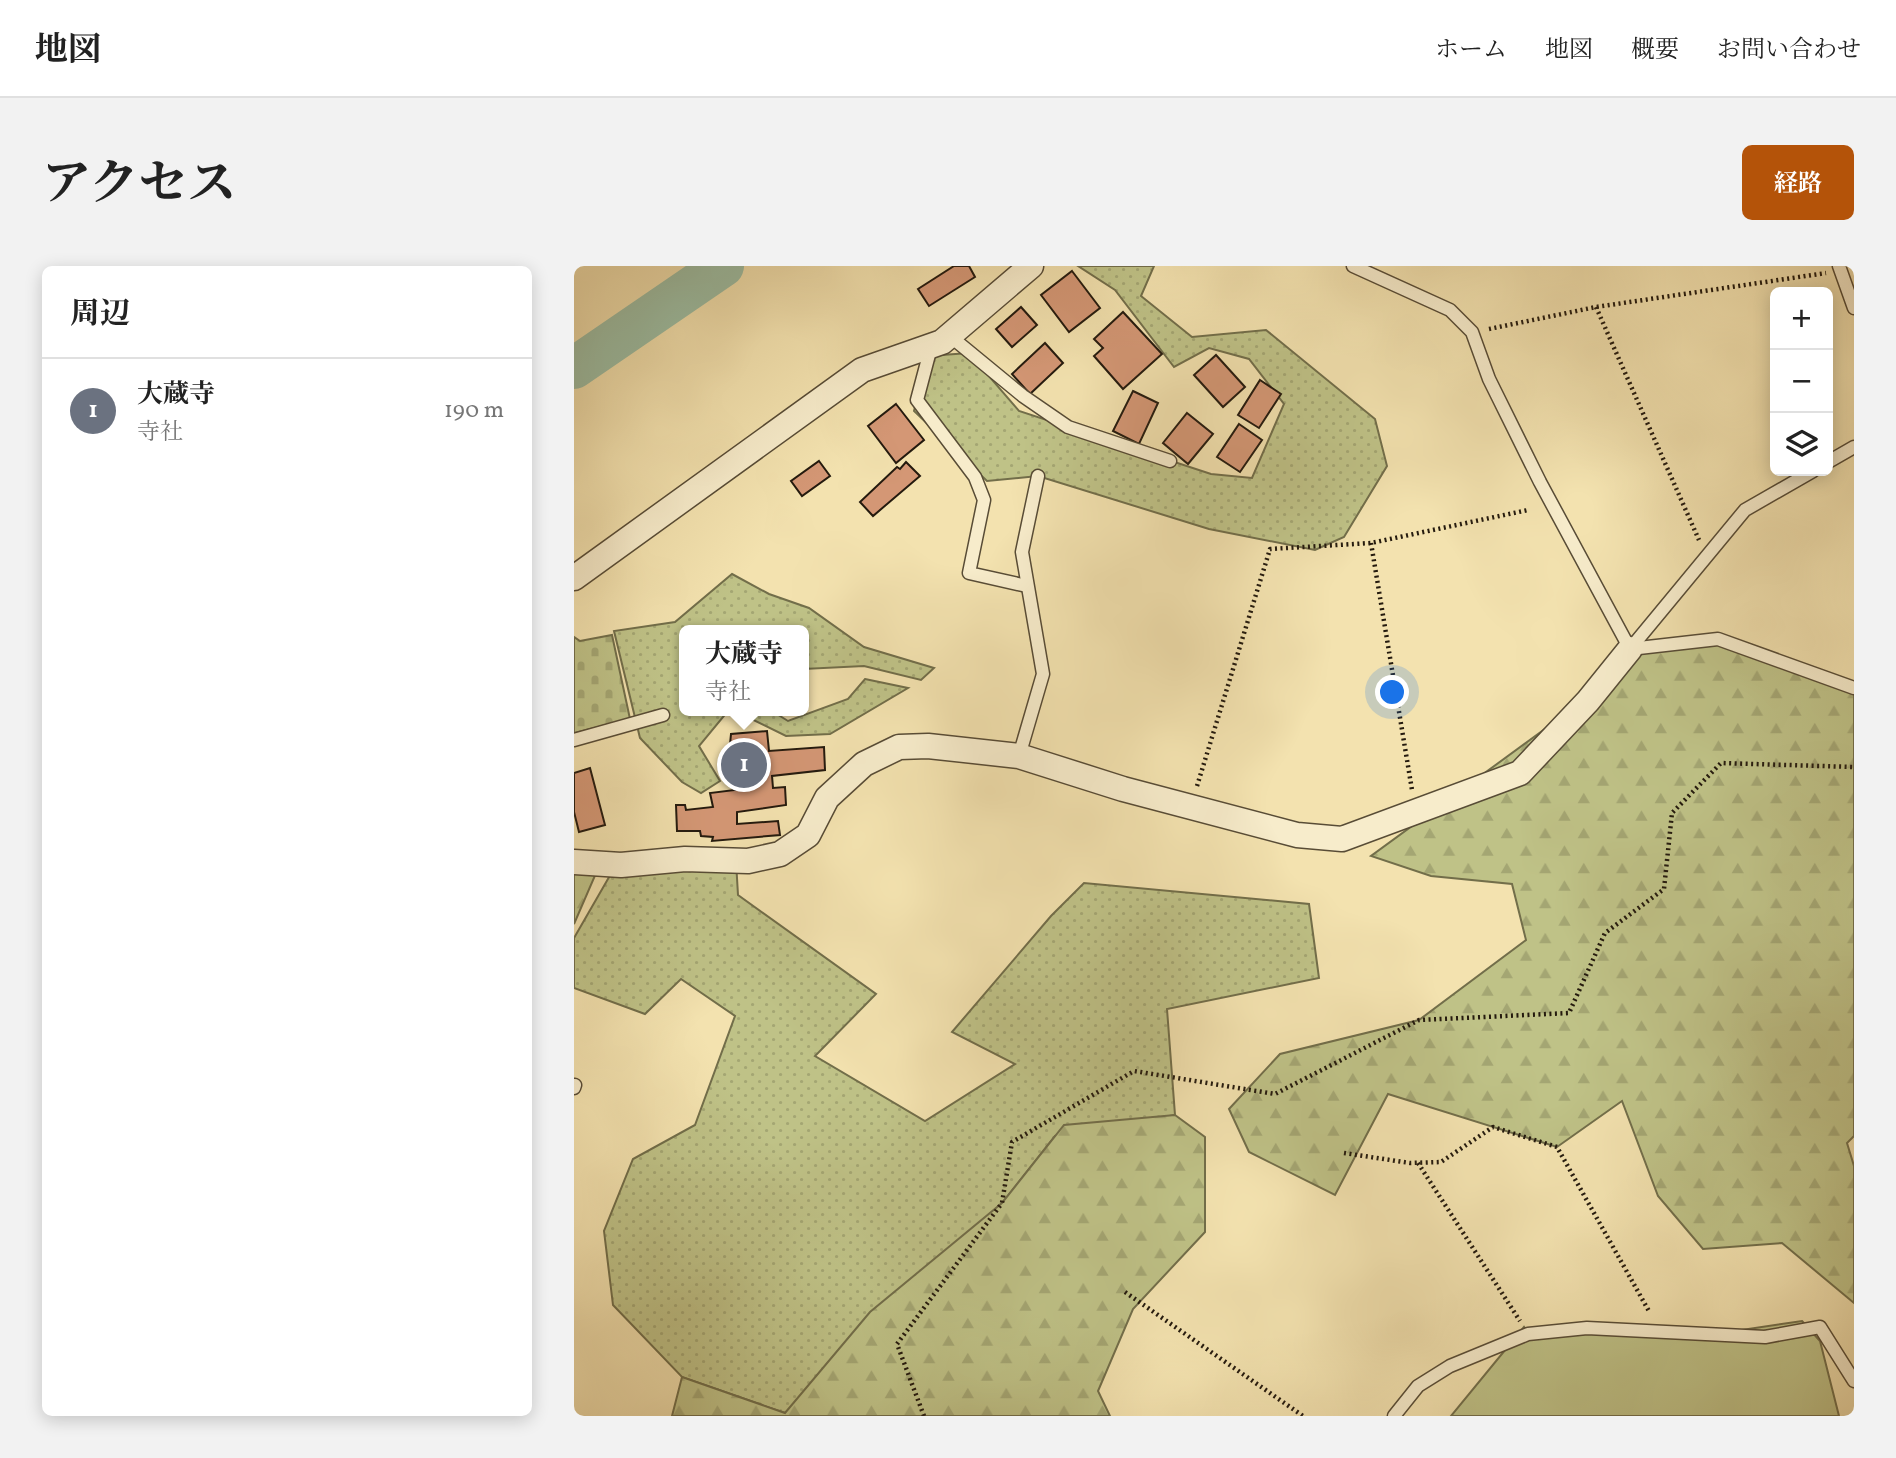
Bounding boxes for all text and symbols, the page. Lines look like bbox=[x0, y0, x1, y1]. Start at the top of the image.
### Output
text: 地図 bbox=[35, 29, 101, 75]
text: ホーム bbox=[1435, 34, 1507, 68]
text: 地図 bbox=[1545, 34, 1593, 68]
text: 概要 bbox=[1631, 34, 1679, 68]
text: お問い合わせ bbox=[1717, 34, 1861, 68]
button: 経路 bbox=[1742, 145, 1854, 220]
text: アクセス bbox=[42, 152, 237, 221]
map controls bbox=[1770, 287, 1833, 476]
button: + bbox=[1770, 287, 1833, 350]
text: 周辺 bbox=[70, 294, 130, 336]
button: − bbox=[1770, 350, 1833, 413]
text: 大蔵寺 bbox=[137, 377, 215, 413]
text: 1 bbox=[88, 395, 98, 427]
text: 190 m bbox=[444, 395, 504, 427]
button: layers bbox=[1770, 413, 1833, 476]
text: 寺社 bbox=[137, 417, 183, 449]
popup bbox=[679, 625, 809, 716]
text: 大蔵寺 bbox=[705, 637, 783, 673]
your location bbox=[1375, 675, 1409, 709]
text: 寺社 bbox=[705, 677, 751, 709]
pin: 1 bbox=[721, 739, 767, 791]

